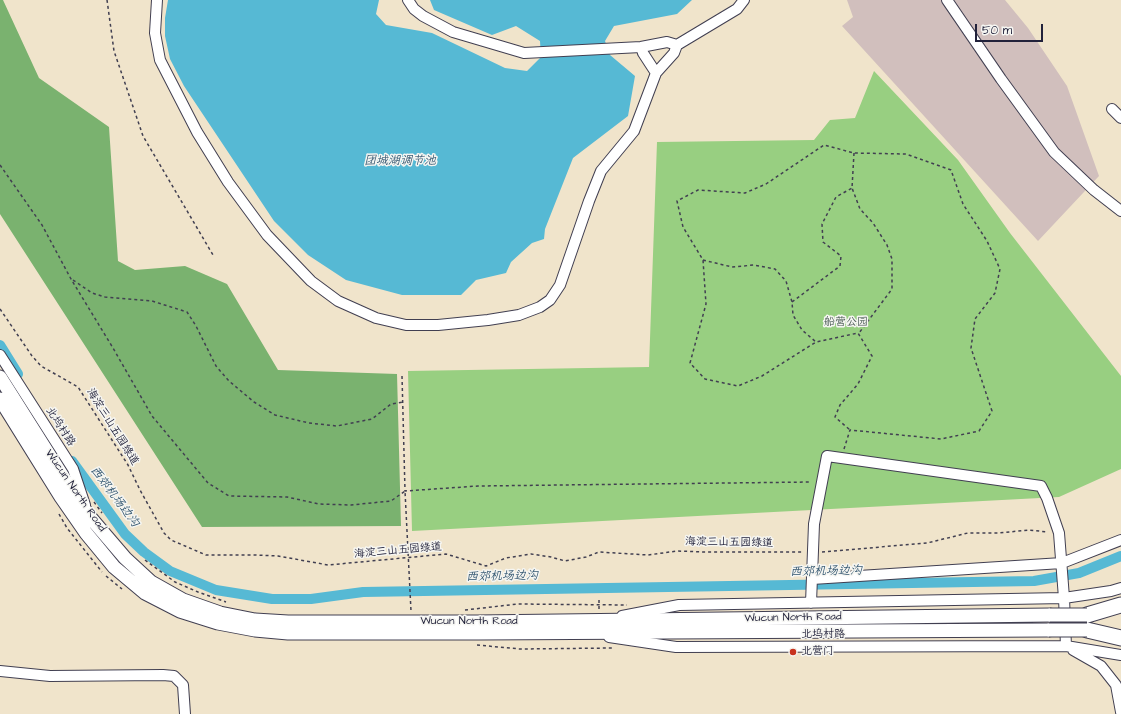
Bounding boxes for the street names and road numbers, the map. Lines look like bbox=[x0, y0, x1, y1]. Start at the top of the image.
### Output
street label: 海淀三山五园绿道 bbox=[83, 386, 141, 468]
street label: 北坞村路 bbox=[42, 405, 78, 449]
street label: Wucun North Road bbox=[42, 447, 108, 535]
street label: 海淀三山五园绿道 bbox=[685, 536, 773, 550]
street label: 海淀三山五园绿道 bbox=[354, 541, 442, 561]
street label: Wucun North Road bbox=[744, 611, 842, 625]
street label: Wucun North Road bbox=[420, 615, 518, 629]
street label: 北坞村路 bbox=[801, 628, 845, 642]

